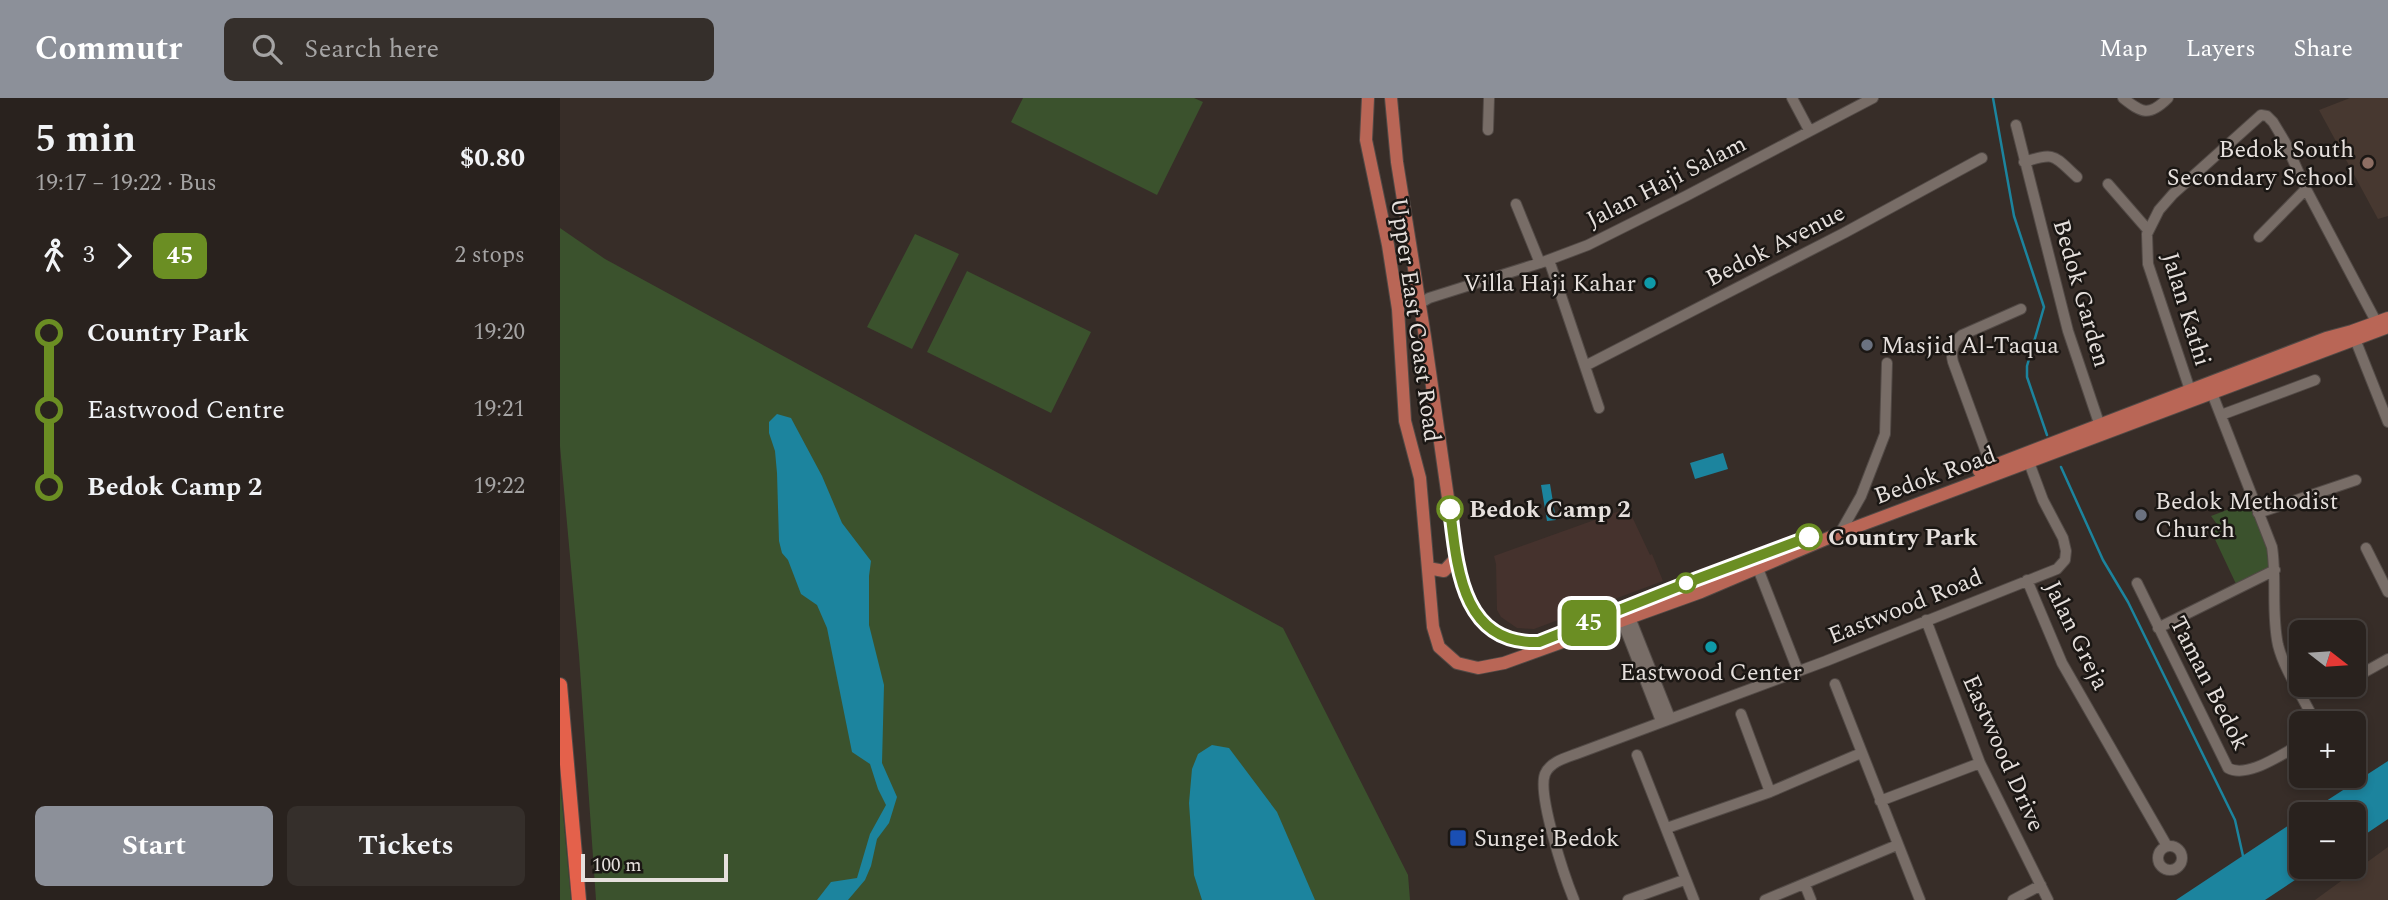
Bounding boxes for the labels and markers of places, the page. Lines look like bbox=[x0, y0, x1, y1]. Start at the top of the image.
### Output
place label: Bedok South Secondary School bbox=[2167, 132, 2354, 196]
marker: Bedok South Secondary School bbox=[2360, 155, 2376, 171]
place label: Villa Haji Kahar bbox=[1463, 266, 1636, 302]
marker: Villa Haji Kahar bbox=[1642, 275, 1658, 291]
place label: Masjid Al-Taqua bbox=[1881, 328, 2059, 364]
marker: Masjid Al-Taqua bbox=[1859, 337, 1875, 353]
place label: Bedok Methodist Church bbox=[2155, 484, 2338, 548]
place label: Bedok Camp 2 bbox=[1469, 492, 1631, 528]
marker: Bedok Camp 2 bbox=[1437, 496, 1463, 522]
marker: Bedok Methodist Church bbox=[2133, 507, 2149, 523]
place label: Country Park bbox=[1828, 520, 1978, 556]
marker: Country Park bbox=[1796, 524, 1822, 550]
unlabelled marker bbox=[1676, 573, 1696, 593]
marker: Eastwood Center bbox=[1703, 639, 1719, 655]
place label: Eastwood Center bbox=[1620, 655, 1802, 691]
place label: Sungei Bedok bbox=[1474, 821, 1619, 857]
marker: Sungei Bedok bbox=[1448, 828, 1468, 848]

